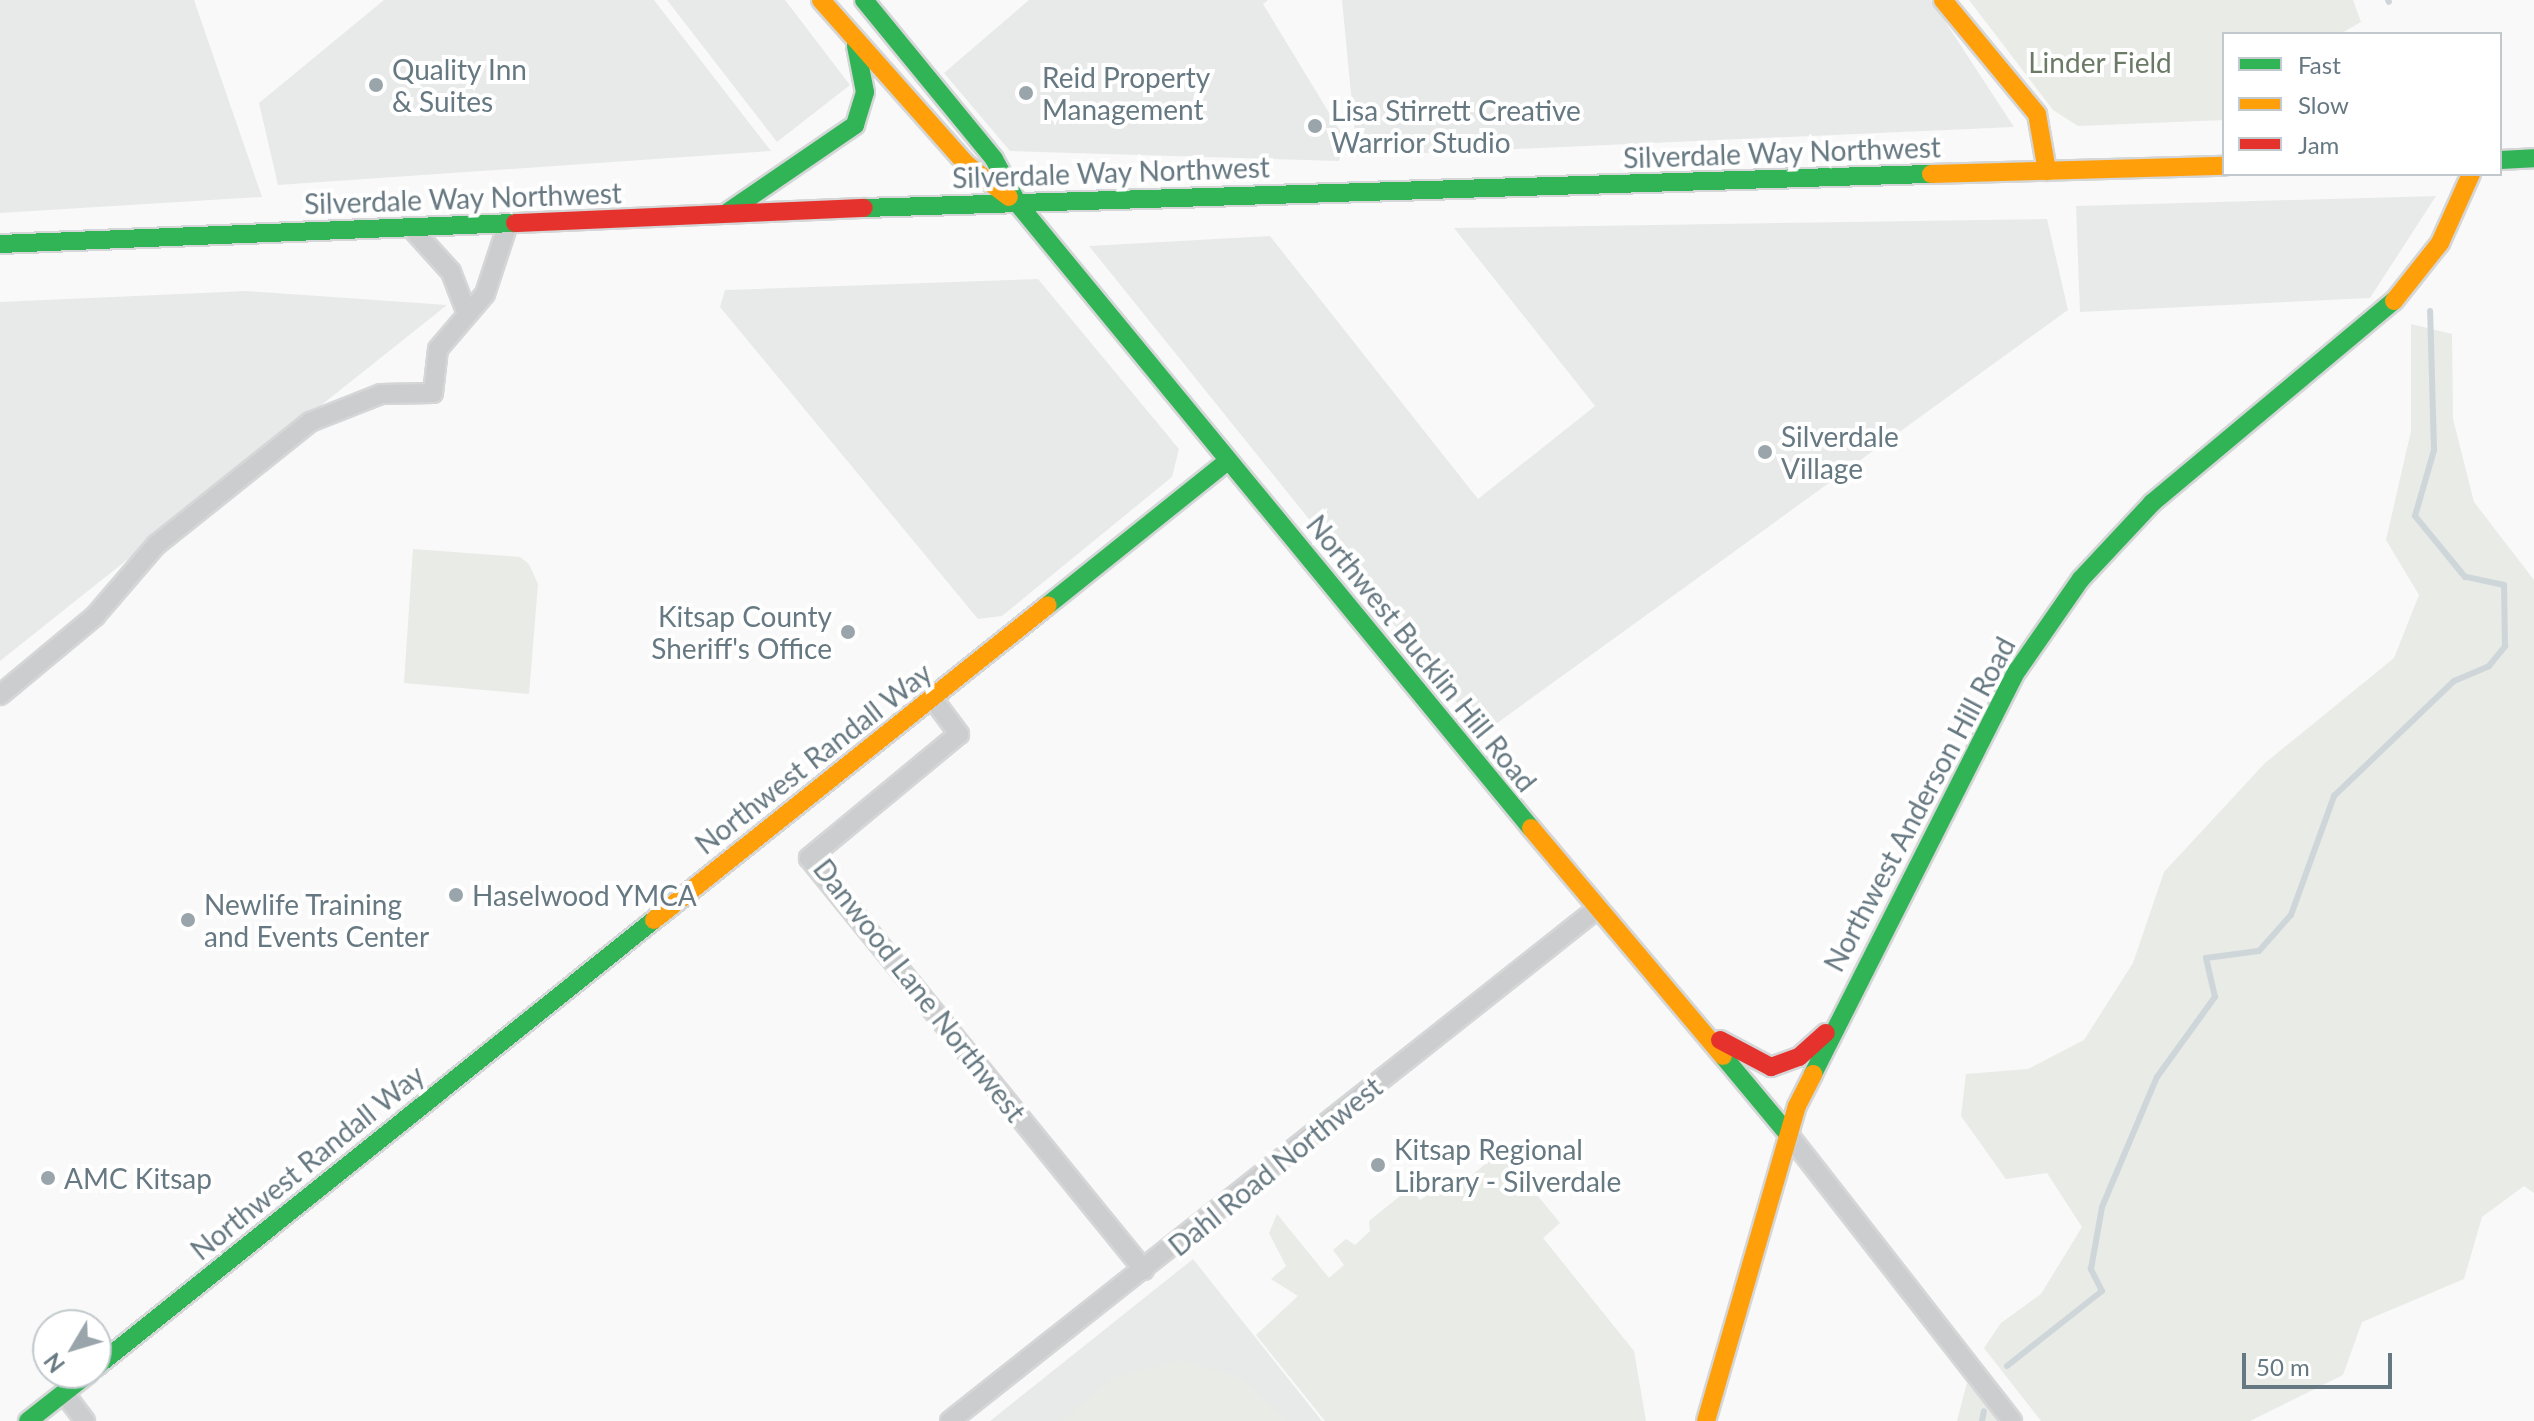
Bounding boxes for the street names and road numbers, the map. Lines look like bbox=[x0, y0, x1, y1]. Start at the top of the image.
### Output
street label: Silverdale Way Northwest bbox=[1622, 130, 1942, 174]
street label: Silverdale Way Northwest bbox=[951, 150, 1271, 194]
street label: Silverdale Way Northwest bbox=[303, 176, 623, 220]
street label: Northwest Bucklin Hill Road bbox=[1300, 508, 1544, 798]
street label: Northwest Anderson Hill Road bbox=[1816, 631, 2022, 977]
street label: Northwest Randall Way bbox=[688, 655, 938, 861]
street label: Danwood Lane Northwest bbox=[807, 852, 1033, 1128]
street label: Northwest Randall Way bbox=[183, 1057, 431, 1267]
street label: Dahl Road Northwest bbox=[1162, 1070, 1388, 1262]

